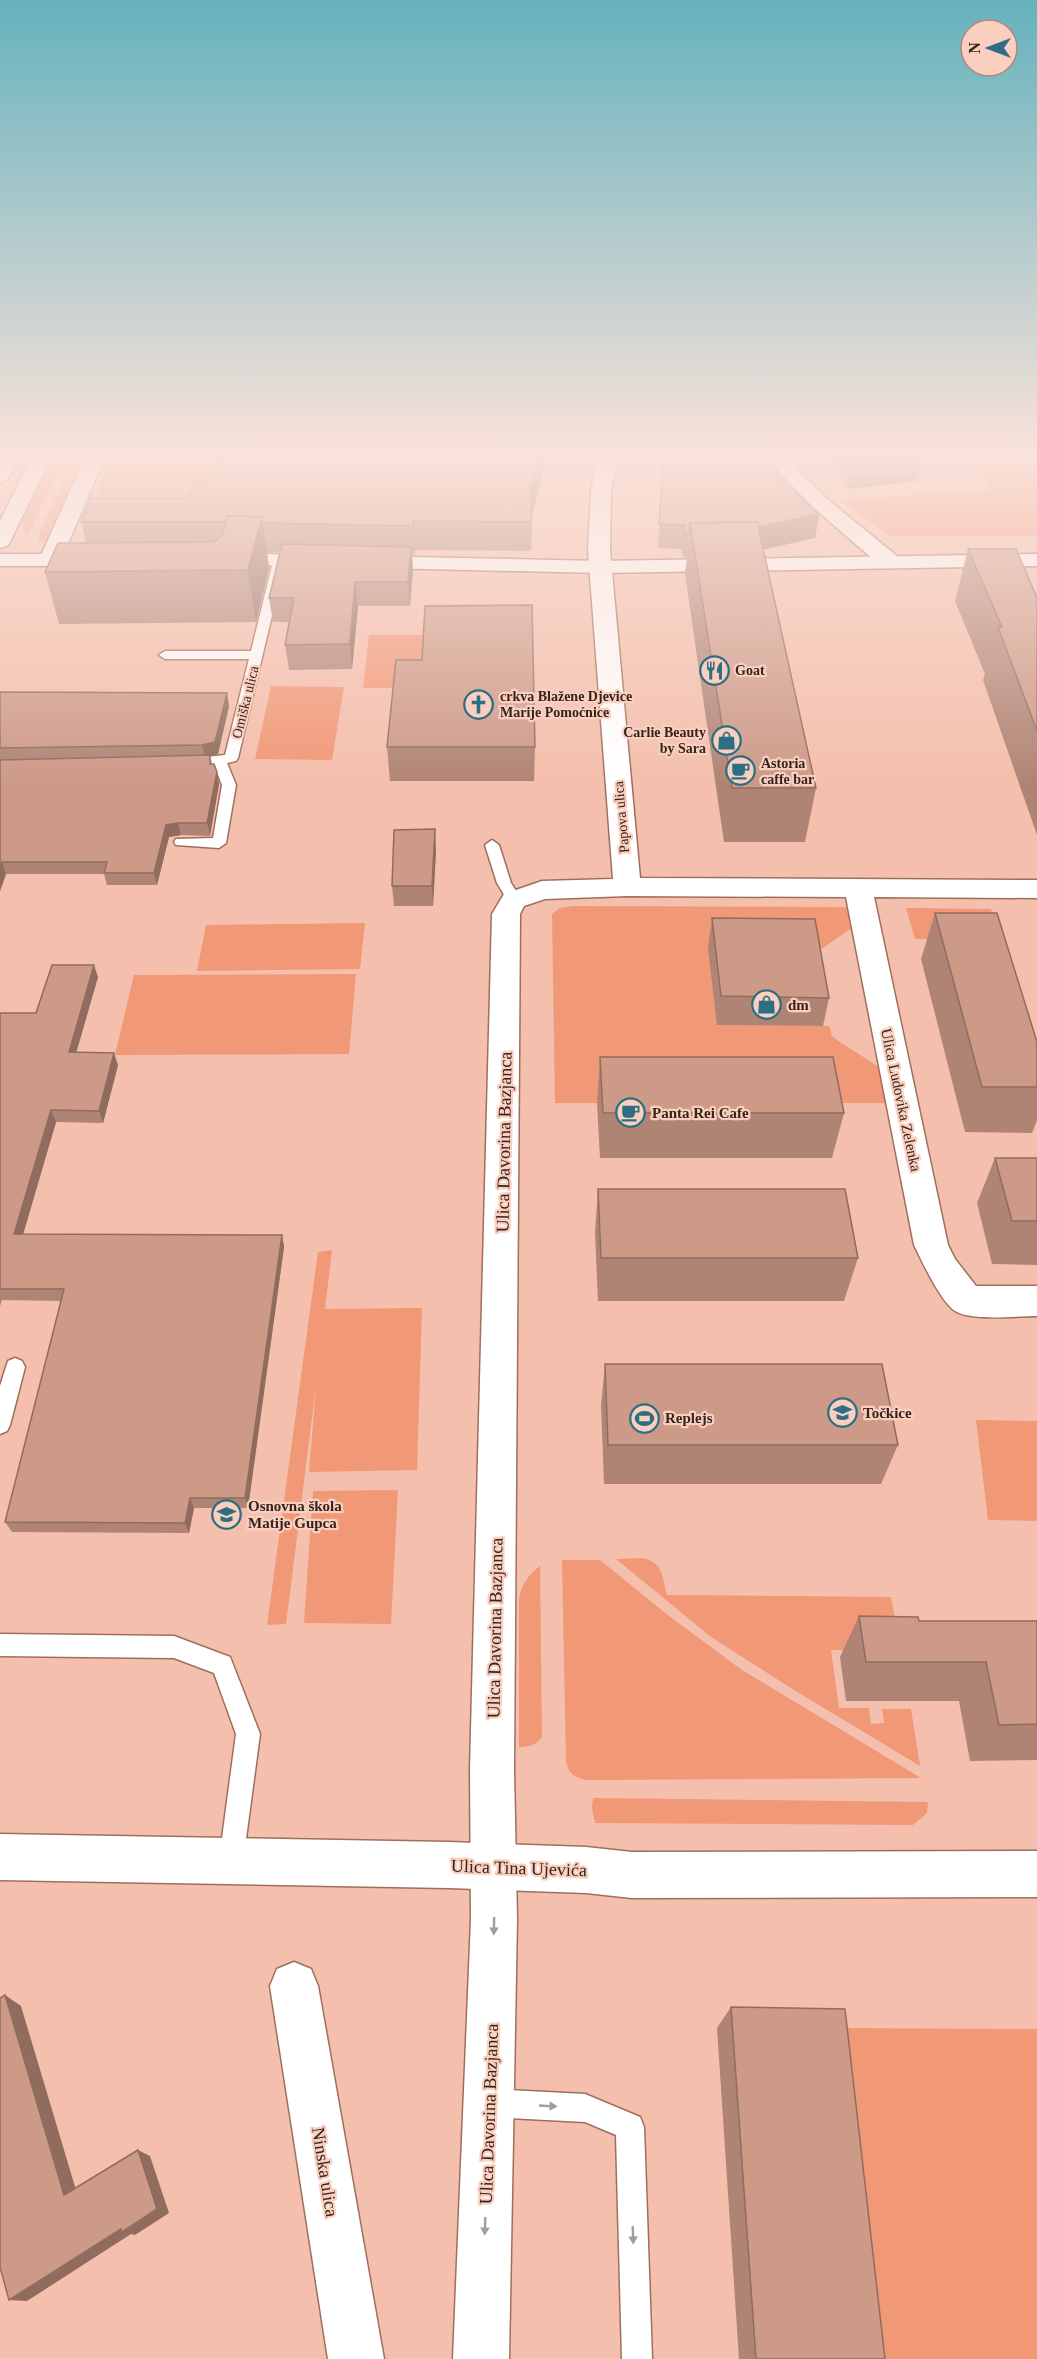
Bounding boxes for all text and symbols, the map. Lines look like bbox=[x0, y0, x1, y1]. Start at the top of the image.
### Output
north arrow bbox=[959, 18, 1019, 78]
text: N bbox=[966, 42, 983, 54]
restaurant icon: Goat bbox=[698, 654, 730, 686]
place label: Goat bbox=[735, 663, 765, 678]
street label: Omiška ulica bbox=[229, 664, 262, 740]
church icon: crkva Blažene Djevice Marije Pomoćnice bbox=[463, 688, 495, 720]
place label: crkva Blažene Djevice Marije Pomoćnice bbox=[500, 689, 632, 720]
shop icon: Carlie Beauty by Sara bbox=[711, 724, 743, 756]
place label: Carlie Beauty by Sara bbox=[623, 725, 706, 756]
cafe icon: Astoria caffe bar bbox=[724, 755, 756, 787]
place label: Astoria caffe bar bbox=[761, 756, 814, 787]
street label: Papova ulica bbox=[611, 780, 632, 853]
shop icon: dm bbox=[751, 989, 783, 1021]
place label: dm bbox=[788, 997, 809, 1013]
street label: Ulica Ludovika Zelenka bbox=[878, 1027, 924, 1173]
street label: Ulica Davorina Bazjanca bbox=[492, 1051, 516, 1233]
cafe icon: Panta Rei Cafe bbox=[615, 1097, 647, 1129]
place label: Panta Rei Cafe bbox=[652, 1105, 749, 1121]
school or university icon: Točkice bbox=[826, 1397, 858, 1429]
sports icon: Replejs bbox=[628, 1402, 660, 1434]
place label: Točkice bbox=[863, 1405, 912, 1421]
place label: Replejs bbox=[665, 1410, 713, 1426]
place label: Osnovna škola Matije Gupca bbox=[248, 1498, 342, 1531]
school or university icon: Osnovna škola Matije Gupca bbox=[211, 1499, 243, 1531]
street label: Ulica Davorina Bazjanca bbox=[483, 1537, 507, 1719]
street label: Ulica Tina Ujevića bbox=[451, 1856, 587, 1880]
one-way arrow bbox=[489, 1917, 499, 1936]
street label: Ulica Davorina Bazjanca bbox=[476, 2023, 502, 2205]
one-way arrow bbox=[538, 2101, 557, 2110]
street label: Ninska ulica bbox=[308, 2126, 342, 2218]
one-way arrow bbox=[480, 2217, 490, 2236]
one-way arrow bbox=[629, 2226, 638, 2245]

